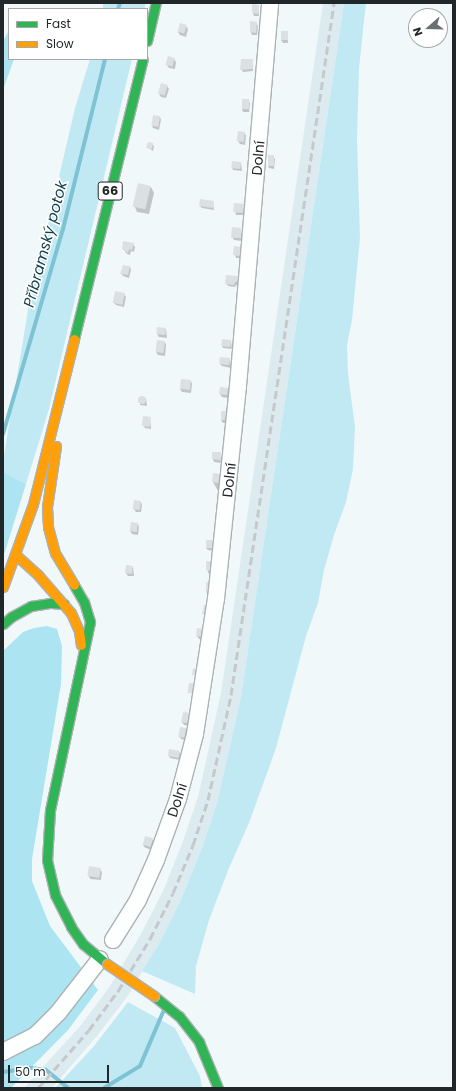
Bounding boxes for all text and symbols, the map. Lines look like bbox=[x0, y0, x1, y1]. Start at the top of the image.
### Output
legend bbox=[8, 8, 148, 60]
north arrow bbox=[408, 8, 448, 48]
text: Fast bbox=[46, 15, 71, 32]
text: N bbox=[409, 25, 427, 38]
text: Slow bbox=[46, 35, 74, 52]
street label: Dolní bbox=[248, 140, 268, 176]
water label: Příbramský potok bbox=[19, 179, 71, 309]
road number: 66 bbox=[97, 180, 123, 202]
street label: Dolní bbox=[219, 462, 239, 498]
street label: Dolní bbox=[164, 781, 190, 819]
scale bar bbox=[10, 1057, 111, 1083]
text: 50 m bbox=[15, 1063, 46, 1080]

